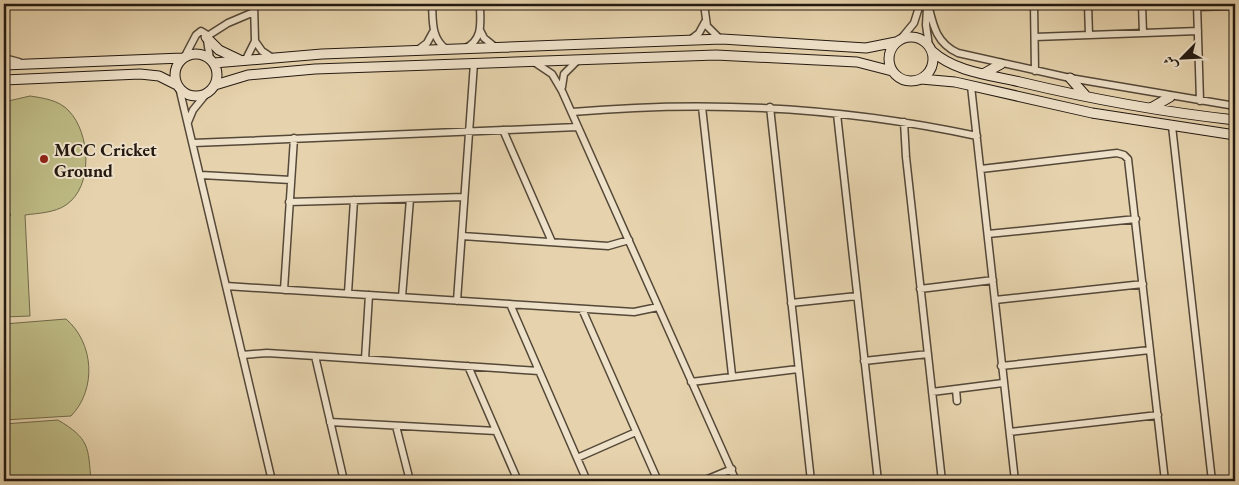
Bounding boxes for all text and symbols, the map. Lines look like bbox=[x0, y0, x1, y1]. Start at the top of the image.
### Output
north arrow bbox=[1156, 32, 1206, 82]
text: ش bbox=[1159, 53, 1181, 73]
place label: MCC Cricket Ground bbox=[54, 138, 157, 182]
marker: MCC Cricket Ground bbox=[38, 153, 50, 165]

